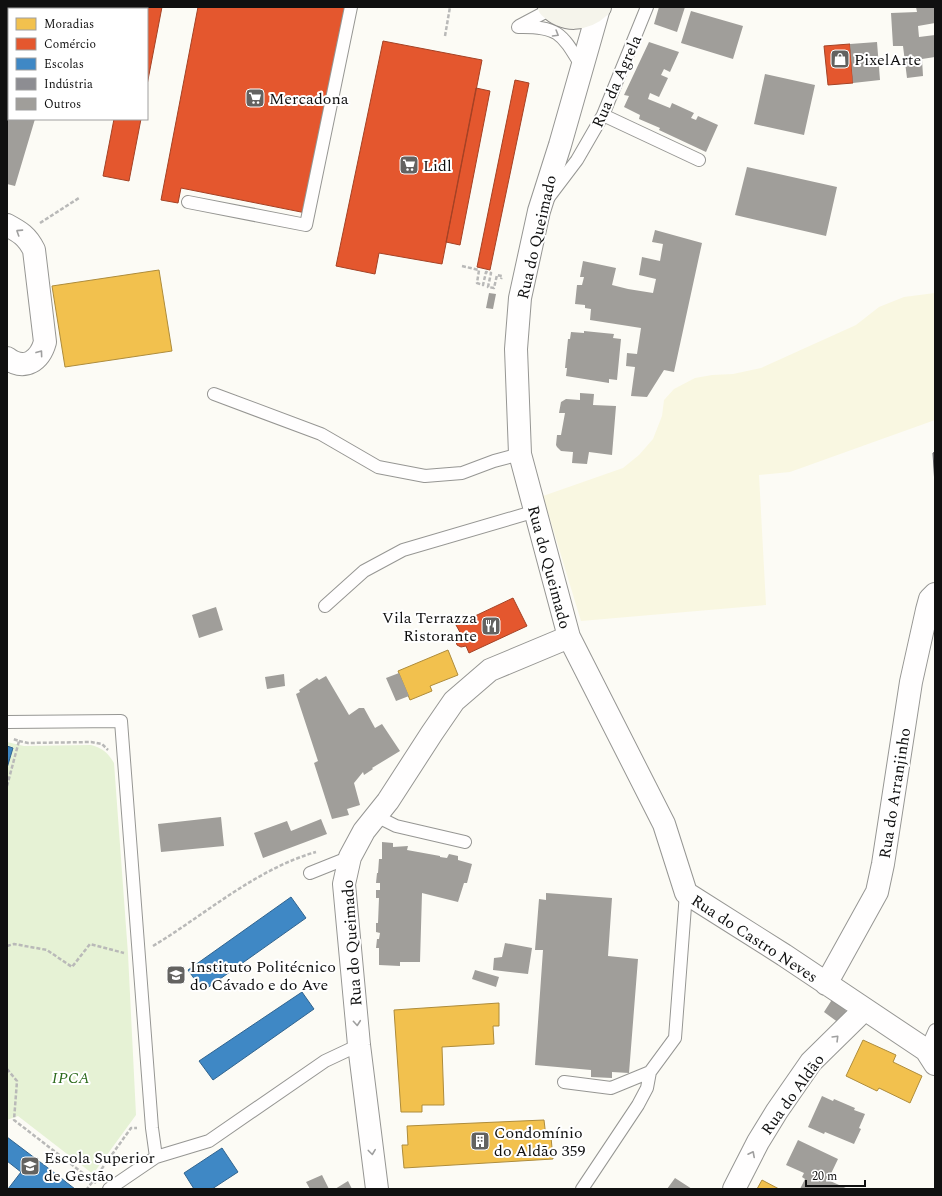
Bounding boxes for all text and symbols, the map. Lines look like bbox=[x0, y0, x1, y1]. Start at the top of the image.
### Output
legend bbox=[8, 8, 148, 120]
text: Moradias bbox=[44, 15, 94, 34]
one-way arrow bbox=[551, 29, 558, 36]
street label: Rua da Agrela bbox=[586, 31, 648, 132]
text: Comércio bbox=[44, 35, 96, 54]
shop icon: PixelArte bbox=[829, 48, 851, 70]
place label: PixelArte bbox=[854, 48, 921, 72]
text: Escolas bbox=[44, 55, 84, 74]
text: Indústria bbox=[44, 75, 93, 94]
supermarket icon: Mercadona bbox=[244, 87, 266, 109]
place label: Mercadona bbox=[269, 87, 349, 111]
text: Outros bbox=[44, 95, 81, 114]
supermarket icon: Lidl bbox=[398, 154, 420, 176]
place label: Lidl bbox=[423, 154, 452, 178]
street label: Rua do Queimado bbox=[511, 173, 563, 302]
one-way arrow bbox=[16, 230, 23, 237]
one-way arrow bbox=[35, 351, 42, 358]
street label: Rua do Queimado bbox=[521, 503, 577, 632]
place label: Vila Terrazza Ristorante bbox=[382, 606, 477, 648]
restaurant icon: Vila Terrazza Ristorante bbox=[480, 615, 502, 637]
street label: Rua do Arranjinho bbox=[873, 726, 917, 860]
street label: Rua do Queimado bbox=[336, 879, 368, 1007]
street label: Rua do Castro Neves bbox=[686, 889, 823, 989]
place label: Instituto Politécnico do Cávado e do Ave bbox=[190, 955, 336, 997]
school or university icon: Instituto Politécnico do Cávado e do Ave bbox=[165, 964, 187, 986]
one-way arrow bbox=[352, 1020, 361, 1026]
one-way arrow bbox=[831, 1035, 838, 1043]
street label: Rua do Aldão bbox=[755, 1049, 830, 1140]
park label: IPCA bbox=[52, 1066, 90, 1090]
place label: Condomínio do Aldão 359 bbox=[494, 1121, 586, 1163]
building icon: Condomínio do Aldão 359 bbox=[469, 1130, 491, 1152]
place label: Escola Superior de Gestão bbox=[44, 1146, 155, 1188]
one-way arrow bbox=[368, 1149, 377, 1155]
one-way arrow bbox=[747, 1151, 754, 1158]
school or university icon: Escola Superior de Gestão bbox=[19, 1155, 41, 1177]
scale bar bbox=[806, 1162, 865, 1188]
text: 20 m bbox=[812, 1167, 837, 1186]

